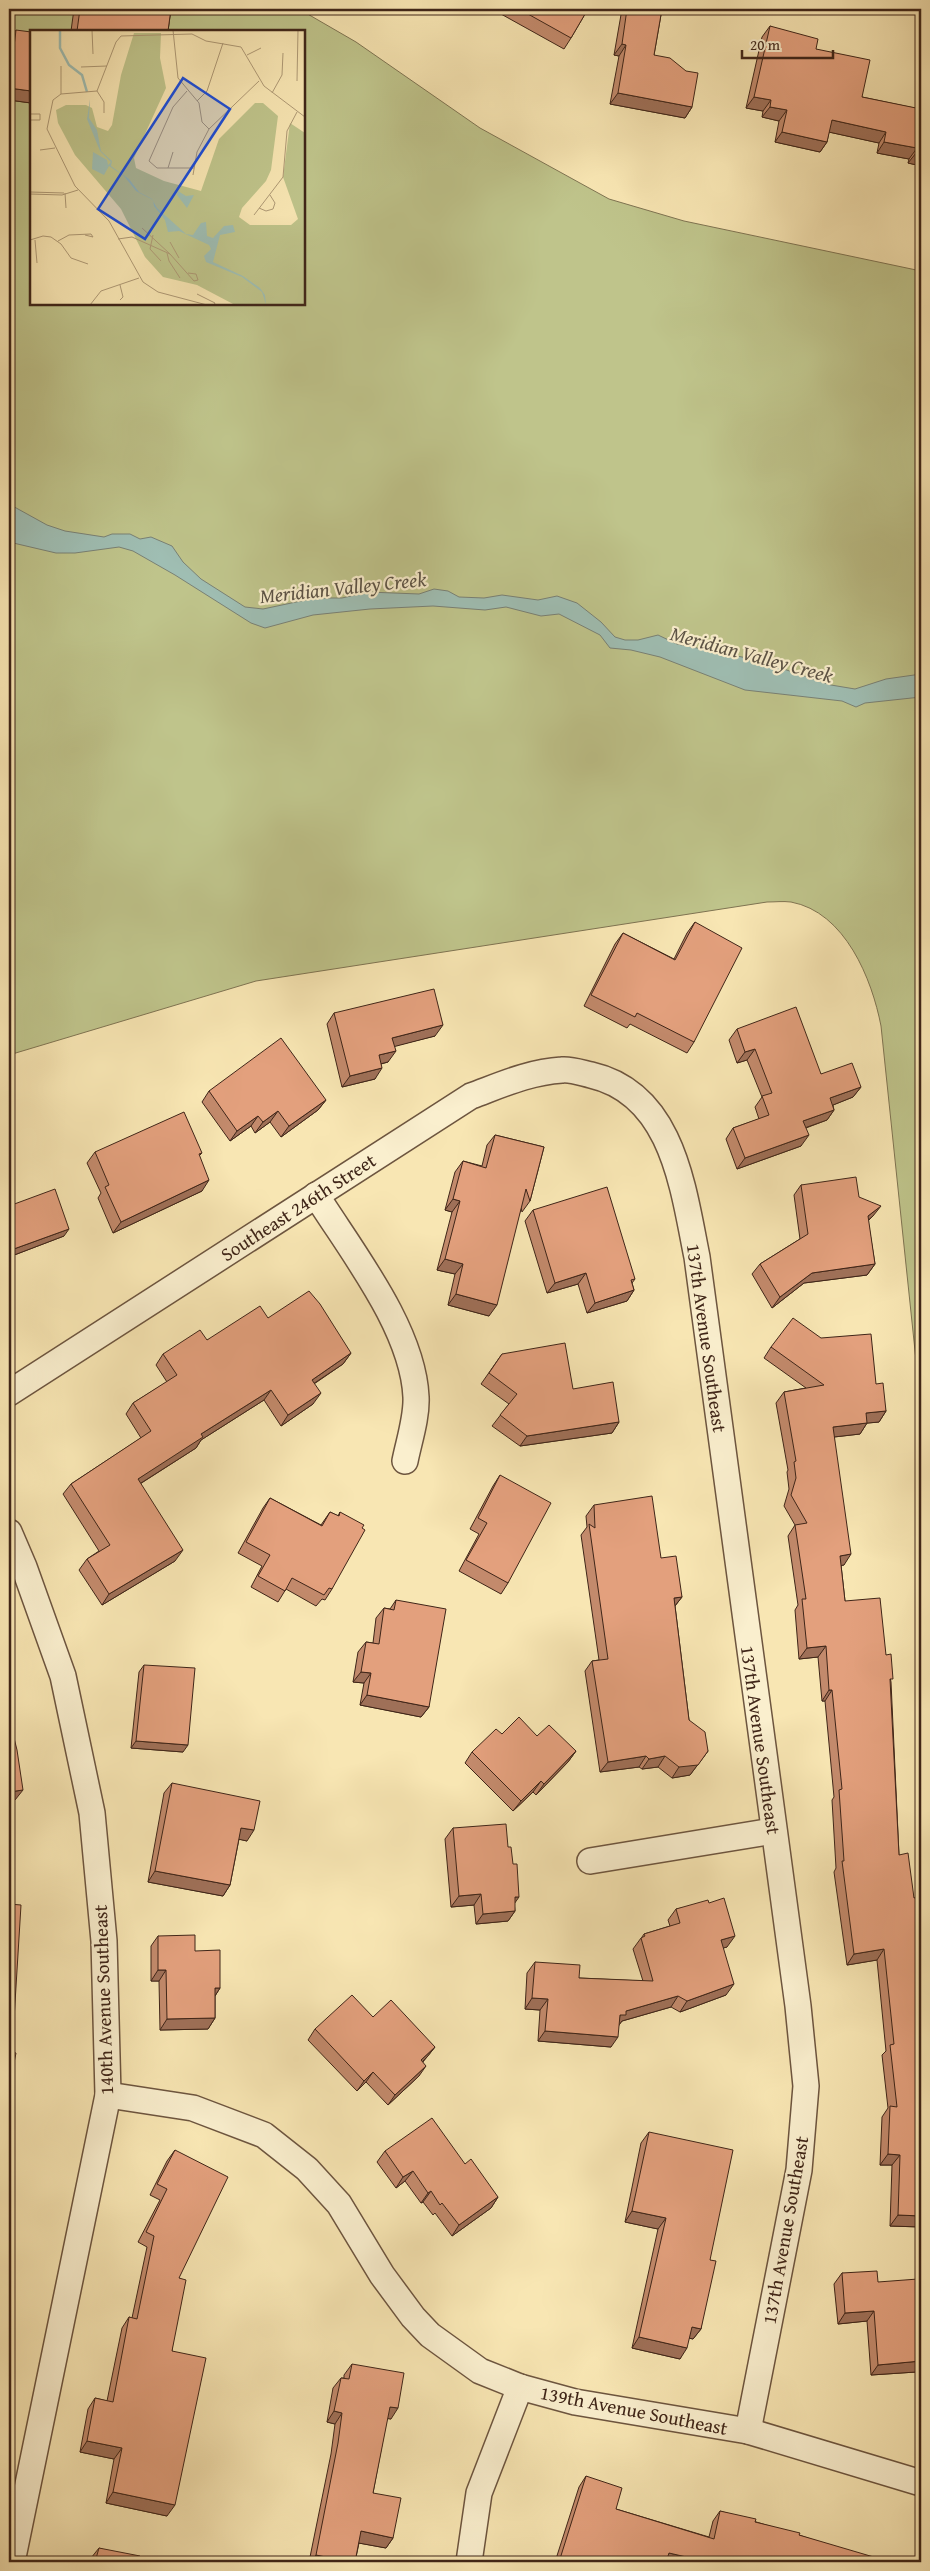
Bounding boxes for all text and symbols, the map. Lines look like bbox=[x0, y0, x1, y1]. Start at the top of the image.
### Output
scale bar bbox=[742, 28, 834, 60]
inset map bbox=[30, 30, 305, 305]
text: 20 m bbox=[750, 34, 781, 55]
water label: Meridian Valley Creek bbox=[258, 564, 429, 610]
water label: Meridian Valley Creek bbox=[667, 618, 837, 690]
street label: Southeast 246th Street bbox=[215, 1146, 381, 1268]
street label: 137th Avenue Southeast bbox=[680, 1242, 734, 1434]
street label: 137th Avenue Southeast bbox=[734, 1644, 788, 1836]
street label: 140th Avenue Southeast bbox=[86, 1904, 120, 2096]
street label: 137th Avenue Southeast bbox=[755, 2134, 815, 2326]
street label: 139th Avenue Southeast bbox=[538, 2378, 730, 2442]

